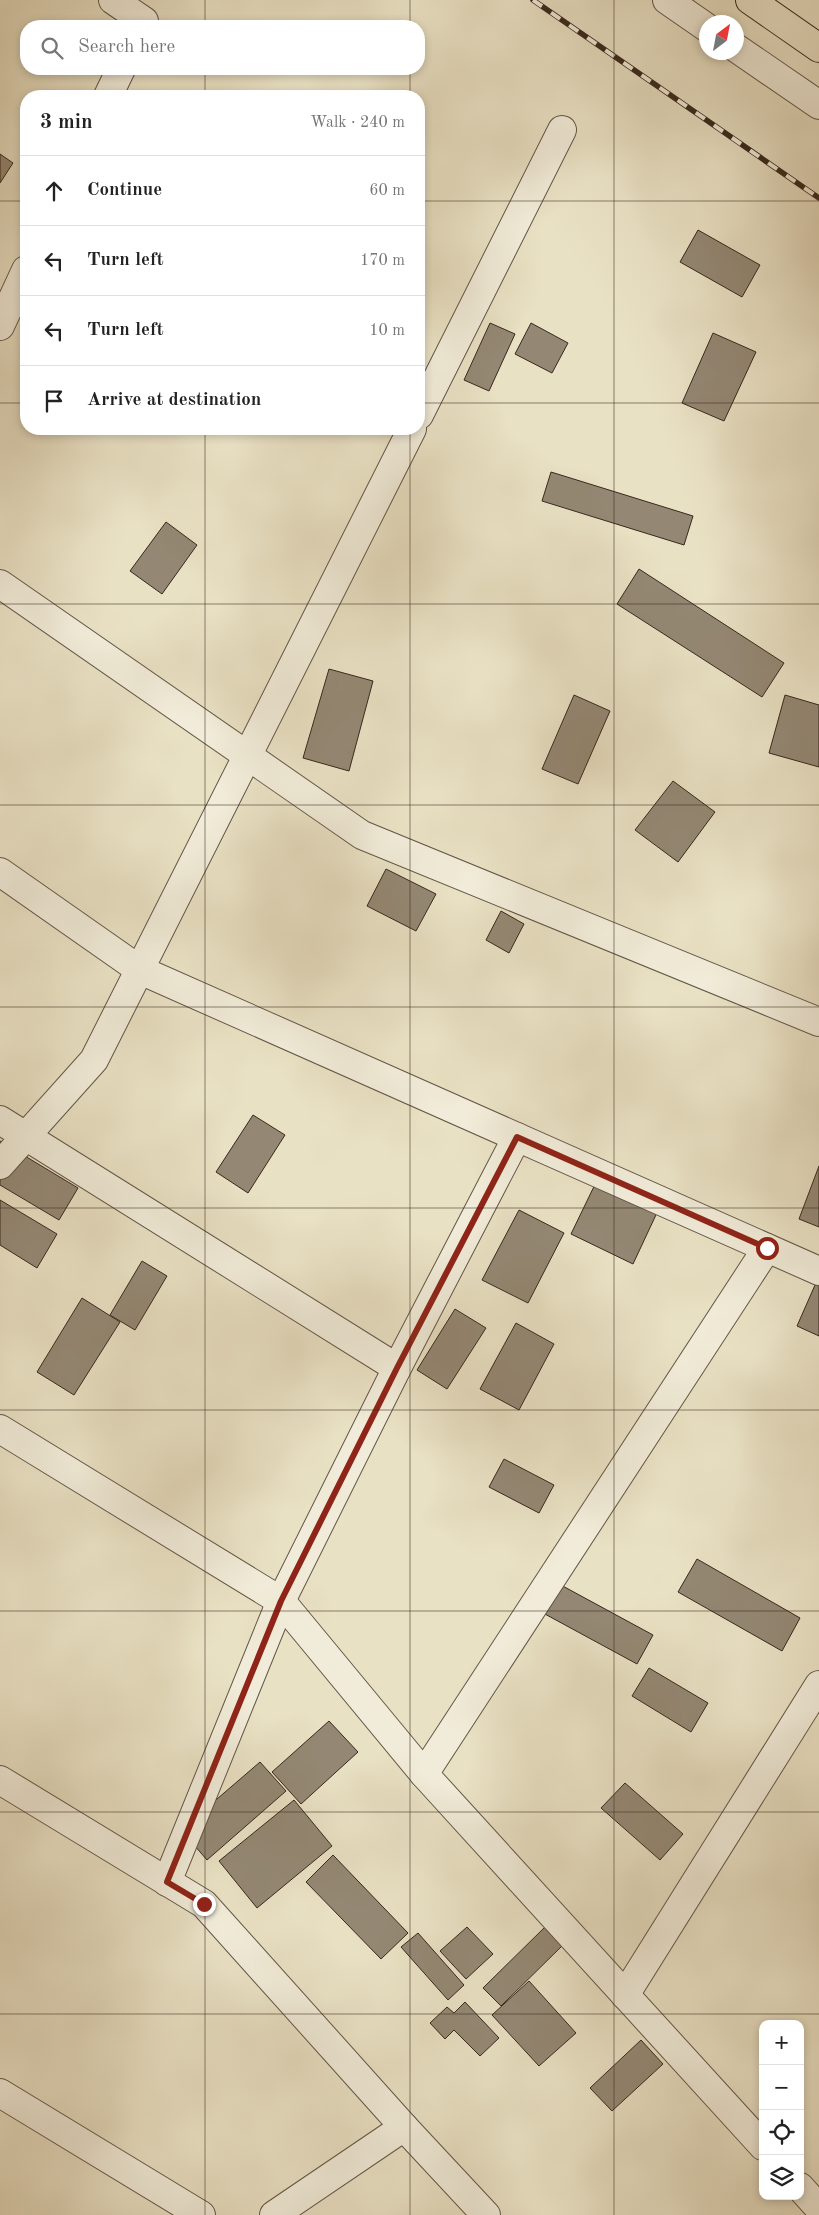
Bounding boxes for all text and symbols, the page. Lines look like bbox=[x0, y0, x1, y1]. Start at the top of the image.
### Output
north arrow bbox=[699, 15, 744, 60]
search box bbox=[20, 20, 425, 75]
icon: search bbox=[38, 34, 66, 62]
text: Search here bbox=[78, 38, 175, 57]
text: 3 min bbox=[40, 112, 93, 133]
text: Walk · 240 m bbox=[310, 115, 405, 131]
icon: ahead bbox=[40, 177, 68, 205]
text: Continue bbox=[87, 181, 162, 200]
text: 60 m bbox=[369, 183, 405, 199]
icon: left bbox=[40, 247, 68, 275]
text: Turn left bbox=[87, 251, 164, 270]
text: 170 m bbox=[360, 253, 405, 269]
icon: left bbox=[40, 317, 68, 345]
text: Turn left bbox=[87, 321, 164, 340]
text: 10 m bbox=[369, 323, 405, 339]
icon: arrive bbox=[40, 387, 68, 415]
text: Arrive at destination bbox=[87, 391, 261, 410]
route start bbox=[756, 1237, 779, 1260]
route end bbox=[193, 1893, 216, 1916]
map controls bbox=[759, 2020, 804, 2200]
button: + bbox=[759, 2020, 804, 2065]
button: − bbox=[759, 2065, 804, 2110]
button: locate bbox=[759, 2110, 804, 2155]
button: layers bbox=[759, 2155, 804, 2200]

